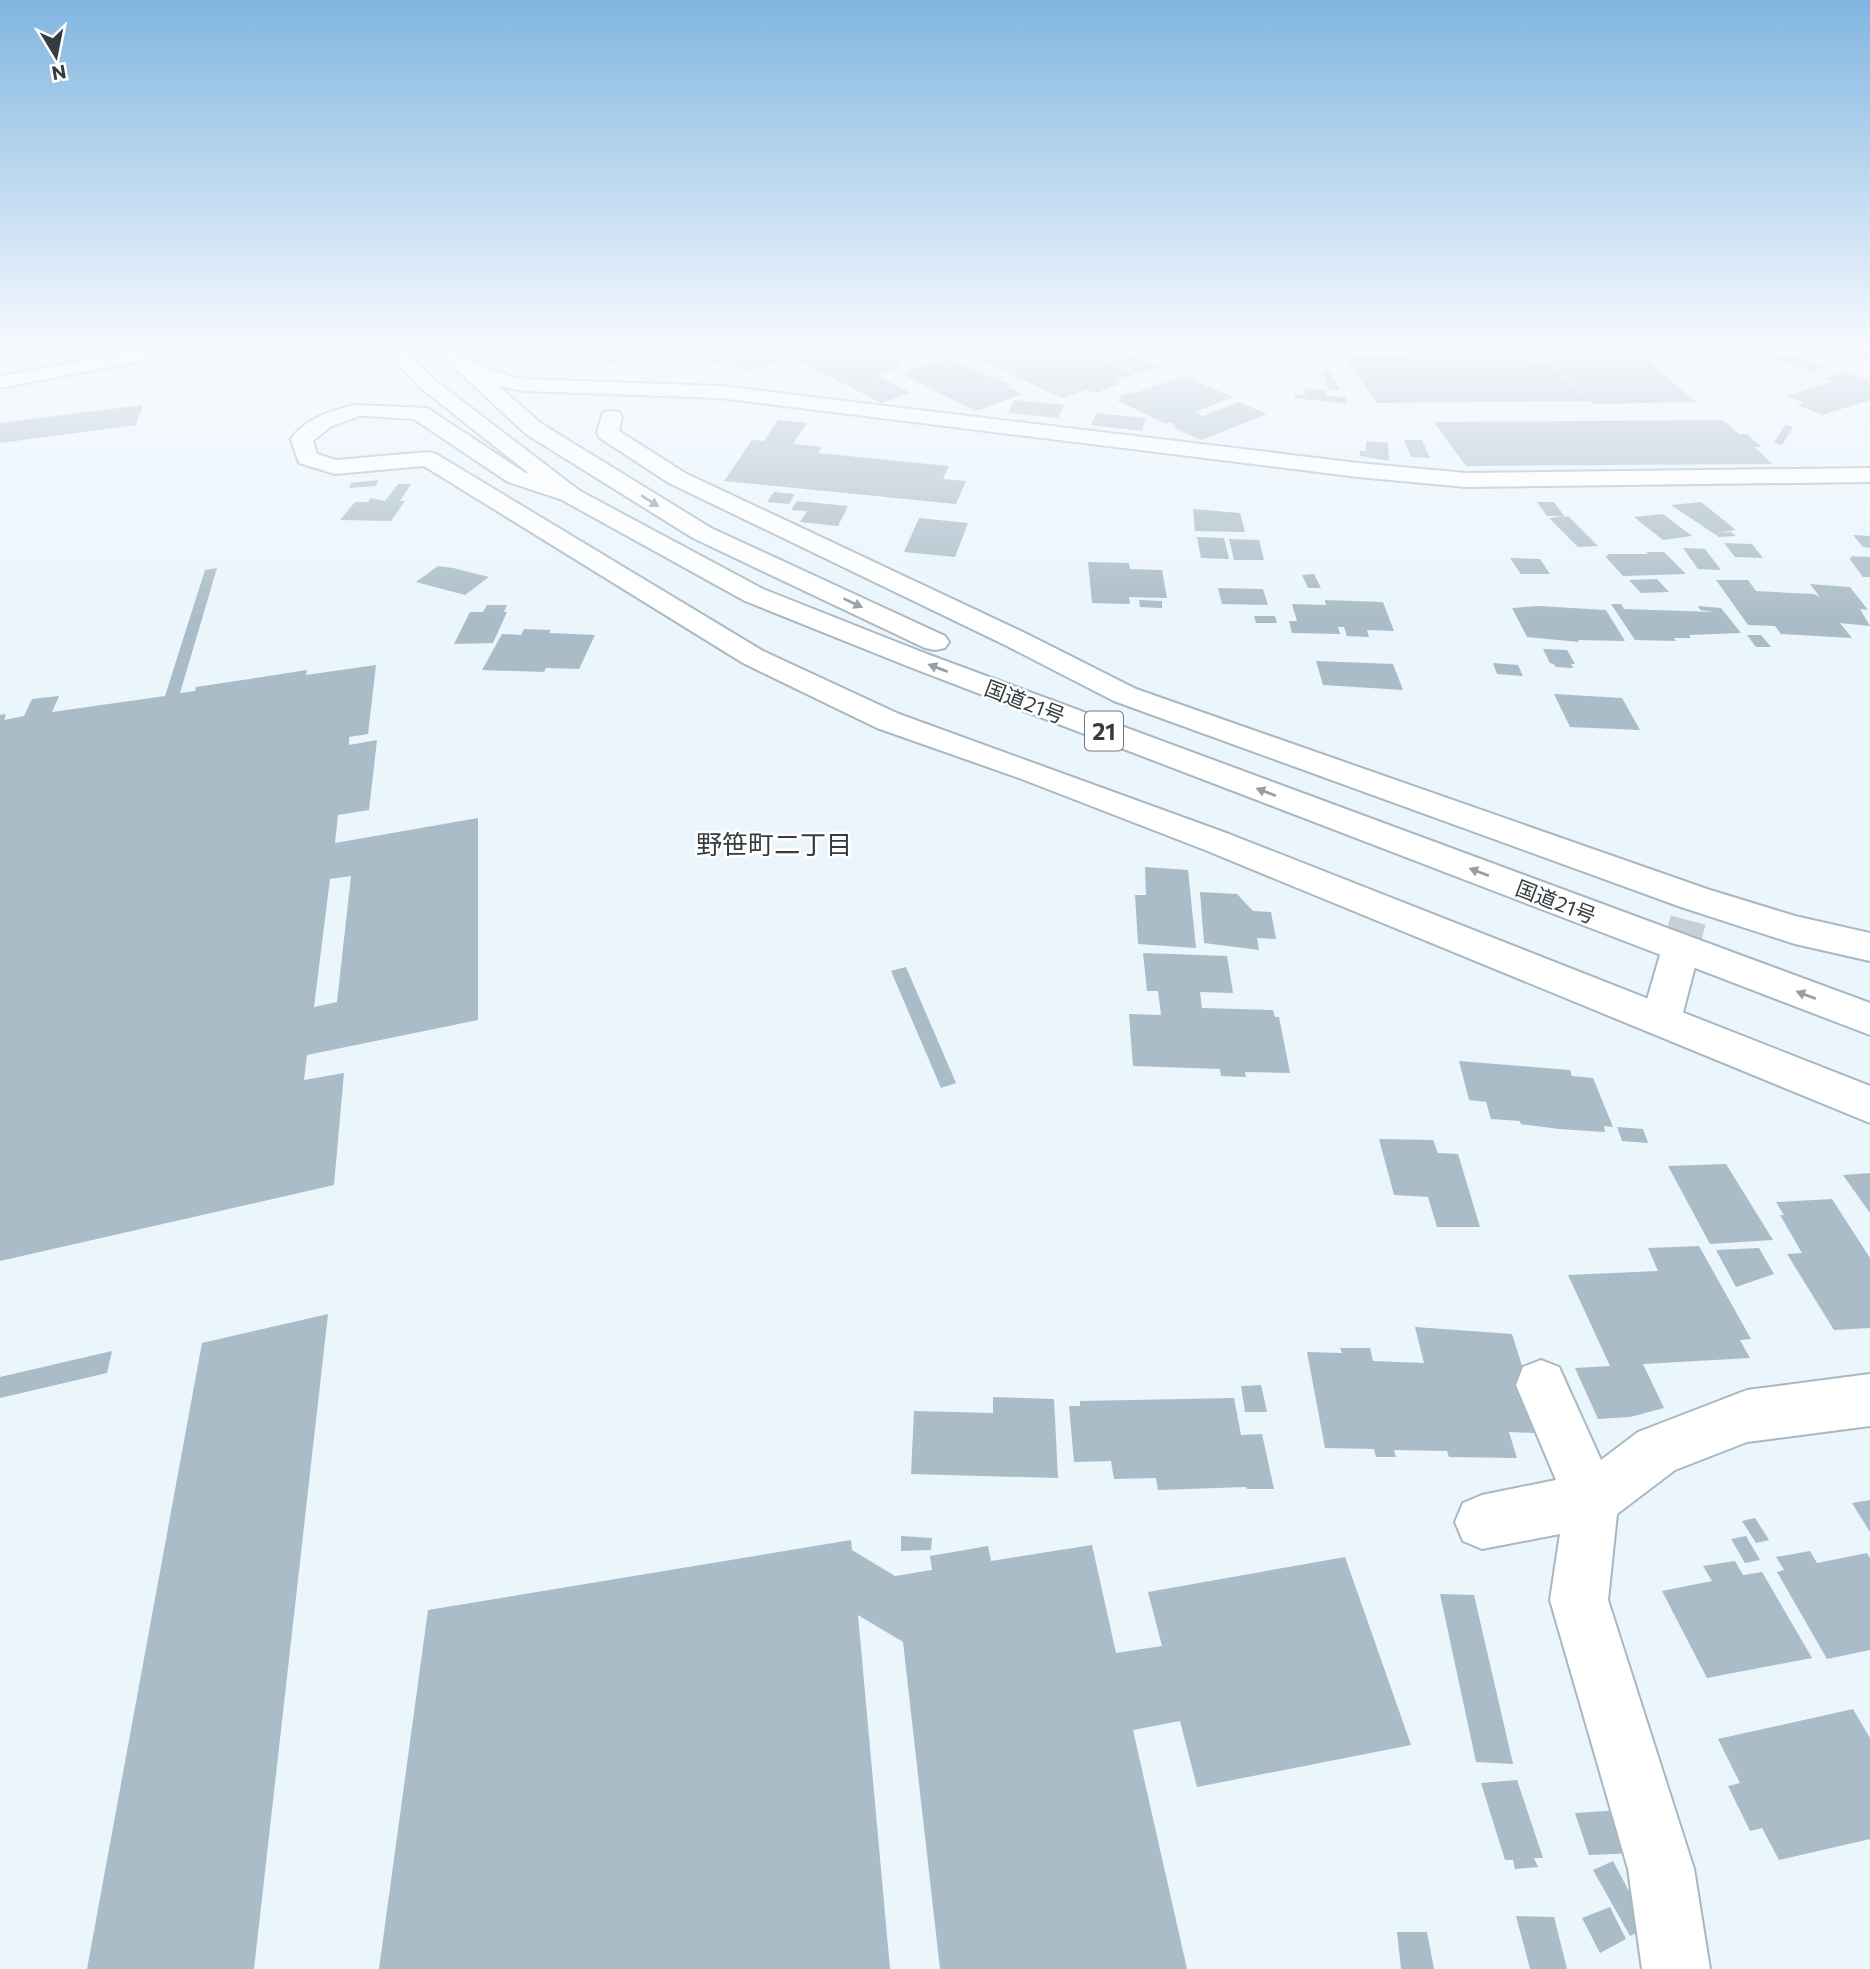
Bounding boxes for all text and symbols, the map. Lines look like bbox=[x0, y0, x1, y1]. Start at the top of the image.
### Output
north arrow bbox=[21, 21, 91, 91]
text: N bbox=[50, 61, 68, 86]
one-way arrow bbox=[641, 494, 660, 507]
one-way arrow bbox=[843, 598, 863, 609]
one-way arrow bbox=[928, 663, 949, 674]
street label: 国道21号 bbox=[981, 674, 1069, 728]
road number: 21 bbox=[1085, 712, 1123, 750]
one-way arrow bbox=[1255, 786, 1276, 797]
district label: 野笹町二丁目 bbox=[696, 828, 852, 859]
one-way arrow bbox=[1468, 866, 1489, 877]
street label: 国道21号 bbox=[1512, 874, 1600, 928]
one-way arrow bbox=[1796, 989, 1817, 1000]

